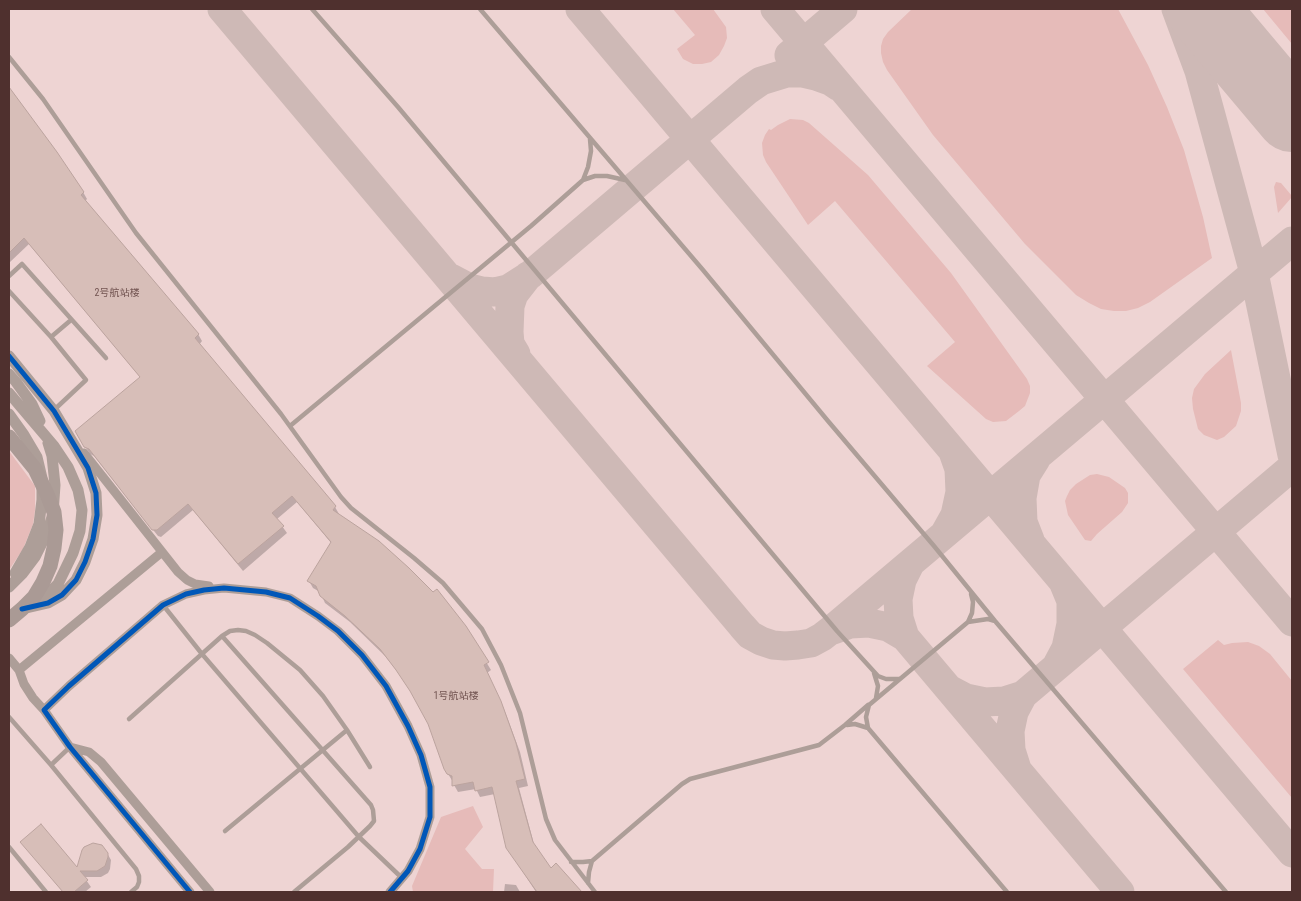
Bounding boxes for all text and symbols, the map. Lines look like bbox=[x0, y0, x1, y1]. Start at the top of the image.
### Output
house number: 2号航站楼 bbox=[95, 287, 139, 299]
house number: 1号航站楼 bbox=[434, 690, 478, 702]

